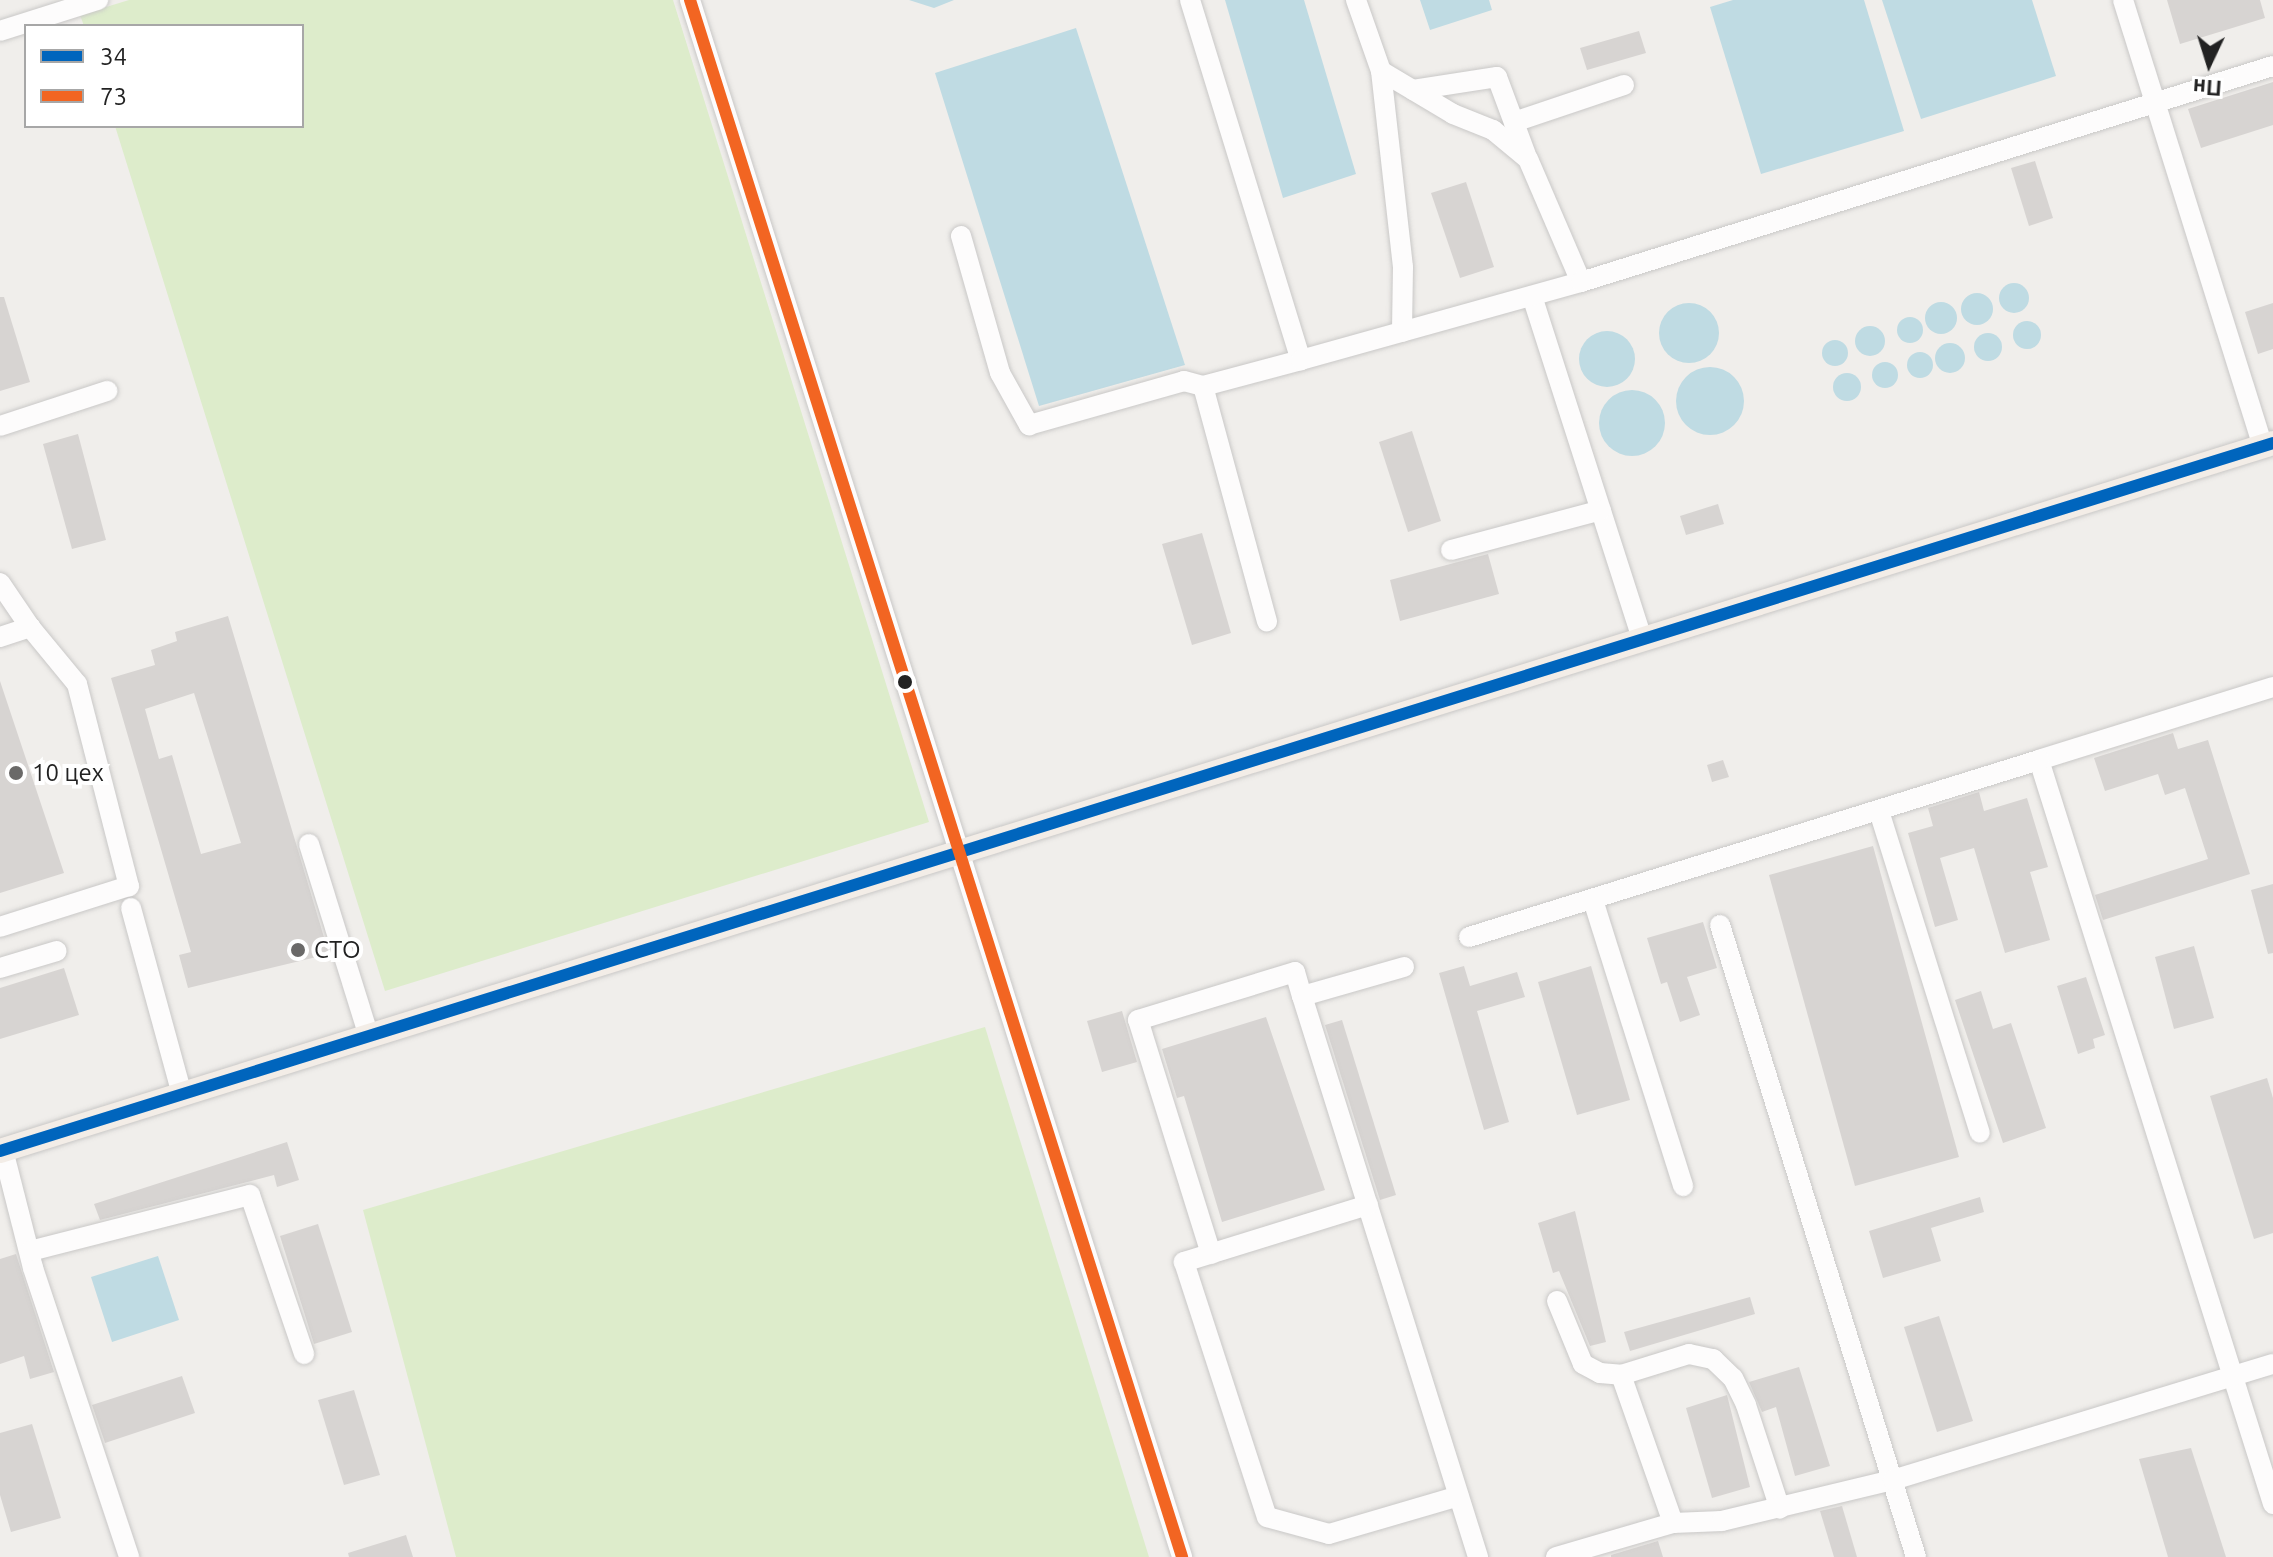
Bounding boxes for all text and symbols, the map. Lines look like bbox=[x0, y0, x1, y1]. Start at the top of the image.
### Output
legend bbox=[24, 24, 304, 128]
north arrow bbox=[2169, 24, 2249, 104]
text: 34 bbox=[100, 43, 127, 70]
text: Пн bbox=[2192, 75, 2223, 102]
text: 73 bbox=[100, 83, 127, 110]
unlabelled marker bbox=[897, 674, 913, 690]
place label: 10 цех bbox=[32, 759, 104, 787]
marker: 10 цех bbox=[7, 764, 25, 782]
place label: СТО bbox=[314, 936, 361, 964]
marker: СТО bbox=[289, 941, 307, 959]

